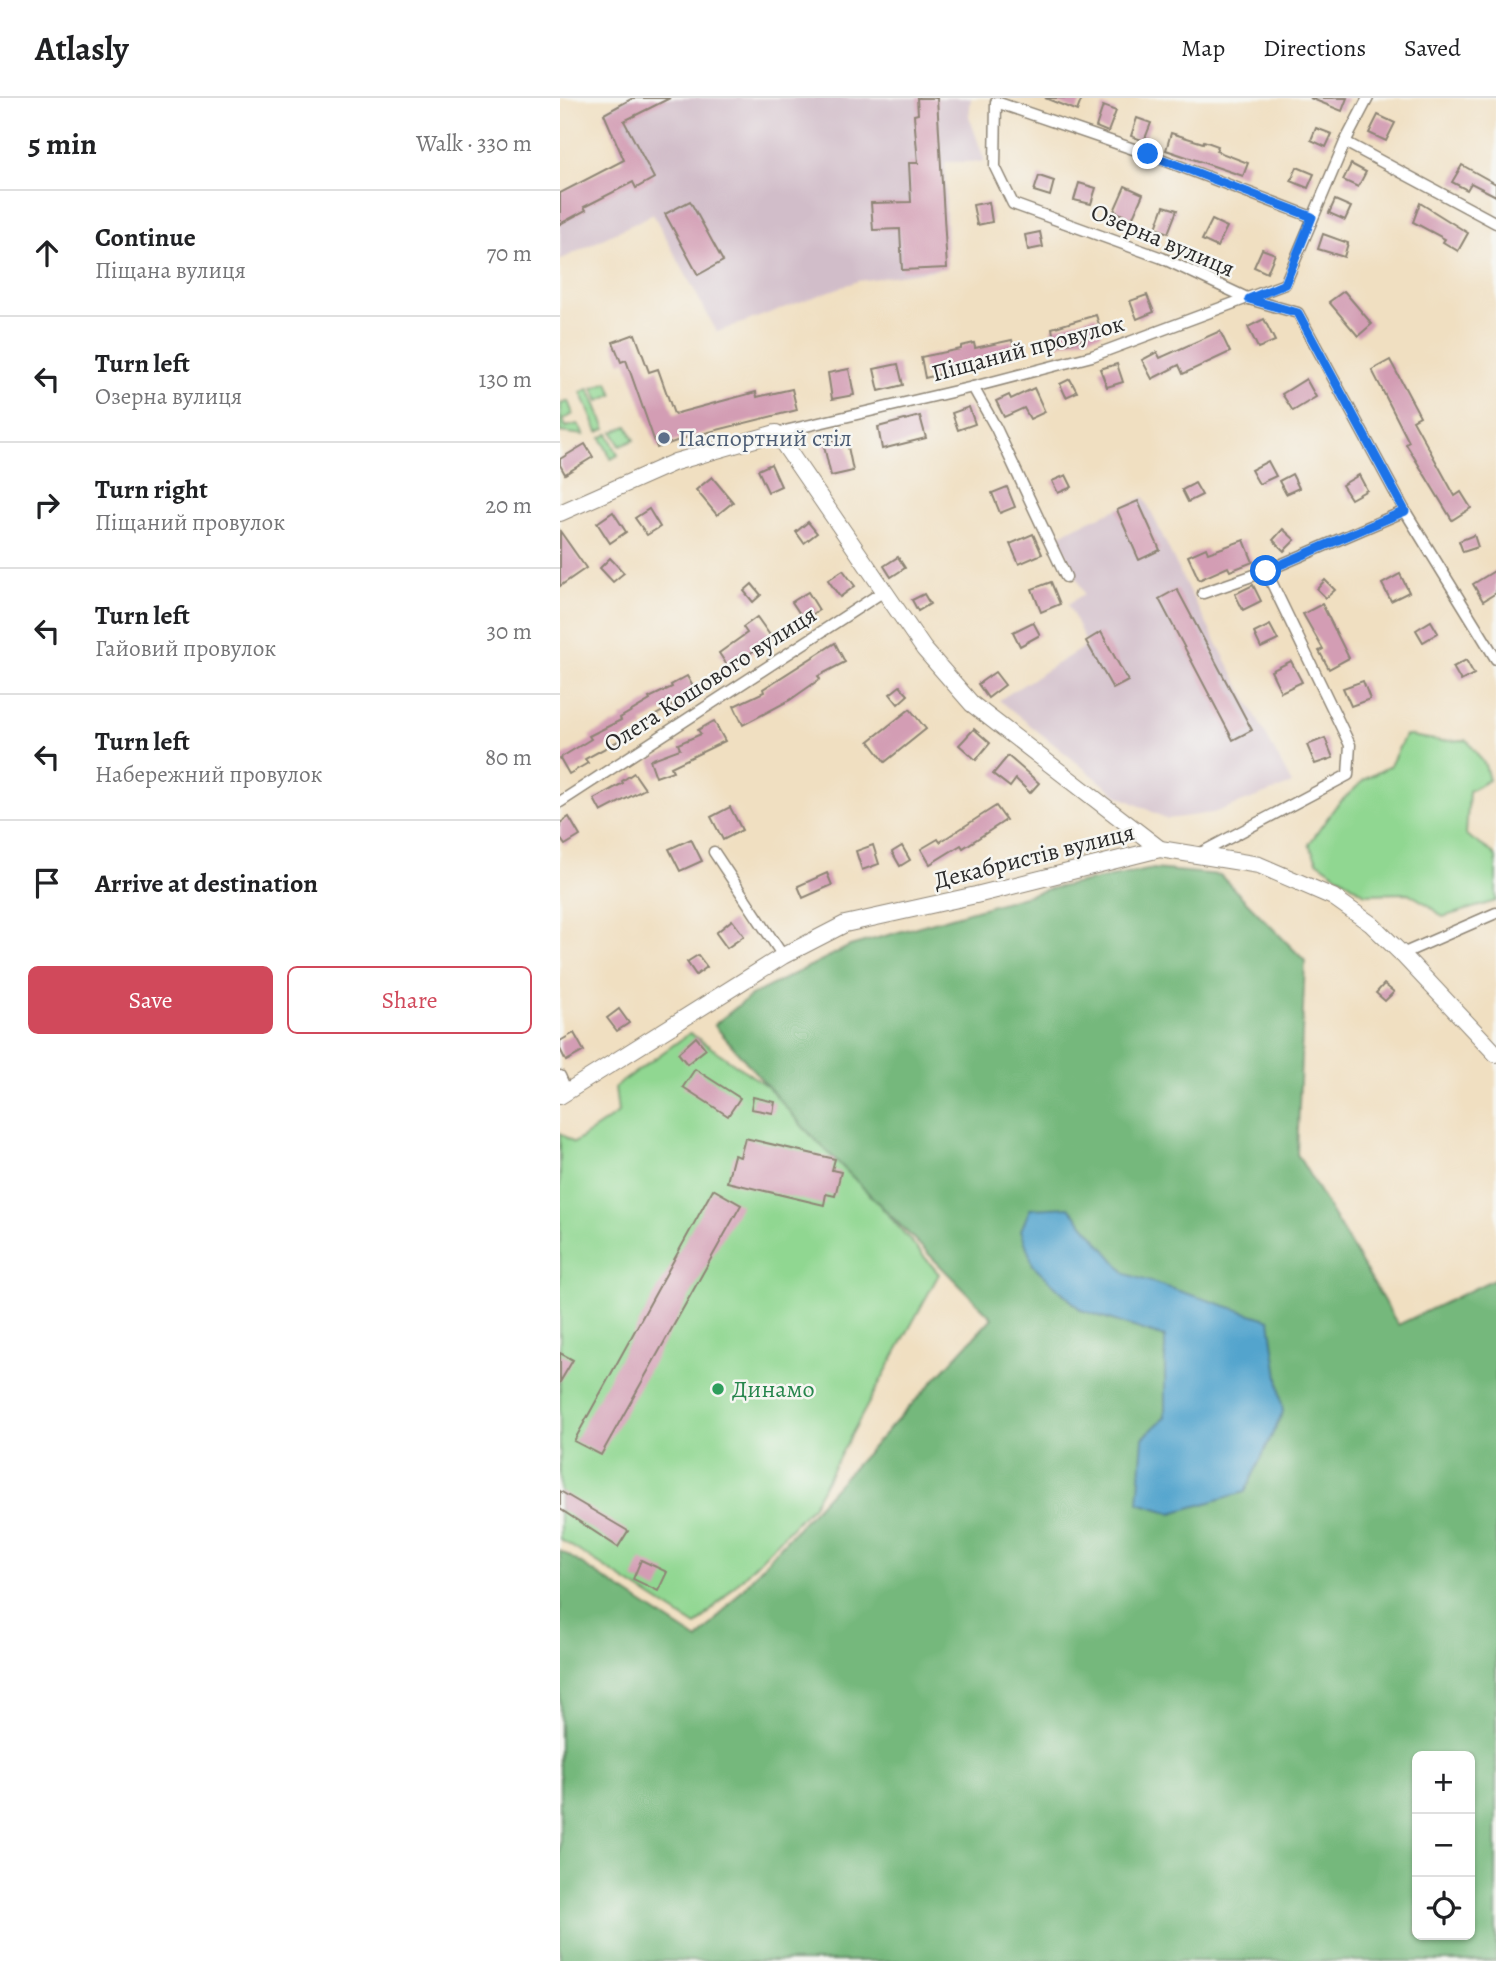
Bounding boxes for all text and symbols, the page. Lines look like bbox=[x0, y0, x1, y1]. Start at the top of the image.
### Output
text: Atlasly bbox=[35, 26, 129, 71]
text: Map bbox=[1181, 32, 1225, 64]
text: Directions bbox=[1263, 32, 1366, 64]
text: Saved bbox=[1404, 32, 1461, 64]
text: 5 min bbox=[28, 124, 97, 164]
text: Walk · 330 m bbox=[416, 128, 532, 159]
route end bbox=[1132, 138, 1163, 169]
street label: Озерна вулиця bbox=[1086, 195, 1240, 285]
text: Continue bbox=[95, 220, 196, 255]
icon: ahead bbox=[28, 234, 66, 272]
text: 70 m bbox=[486, 238, 532, 269]
text: Піщана вулиця bbox=[95, 255, 246, 286]
street label: Піщаний провулок bbox=[928, 307, 1128, 389]
text: Turn left bbox=[95, 346, 190, 381]
icon: left bbox=[28, 360, 66, 398]
text: 130 m bbox=[479, 364, 532, 395]
text: Озерна вулиця bbox=[95, 381, 242, 412]
place label: Паспортний стіл bbox=[678, 422, 852, 454]
marker: Паспортний стіл bbox=[656, 430, 672, 446]
text: Turn right bbox=[95, 472, 208, 507]
icon: right bbox=[28, 486, 66, 524]
text: 20 m bbox=[485, 490, 532, 521]
text: Піщаний провулок bbox=[95, 507, 285, 538]
route start bbox=[1250, 555, 1281, 586]
text: Turn left bbox=[95, 598, 190, 633]
street label: Олега Кошового вулиця bbox=[598, 598, 822, 760]
icon: left bbox=[28, 612, 66, 650]
text: 30 m bbox=[486, 616, 532, 647]
text: Гайовий провулок bbox=[95, 633, 276, 664]
text: Turn left bbox=[95, 724, 190, 759]
icon: left bbox=[28, 738, 66, 776]
text: 80 m bbox=[485, 742, 532, 773]
text: Набережний провулок bbox=[95, 759, 323, 790]
street label: Декабристів вулиця bbox=[930, 816, 1138, 896]
icon: arrive bbox=[28, 864, 66, 902]
text: Arrive at destination bbox=[95, 866, 318, 901]
button: Save bbox=[28, 966, 273, 1034]
button: Share bbox=[287, 966, 532, 1034]
place label: Динамо bbox=[732, 1373, 815, 1405]
marker: Динамо bbox=[710, 1381, 726, 1397]
map controls bbox=[1412, 1751, 1475, 1940]
button: + bbox=[1412, 1751, 1475, 1814]
button: − bbox=[1412, 1814, 1475, 1877]
button: locate bbox=[1412, 1877, 1475, 1940]

